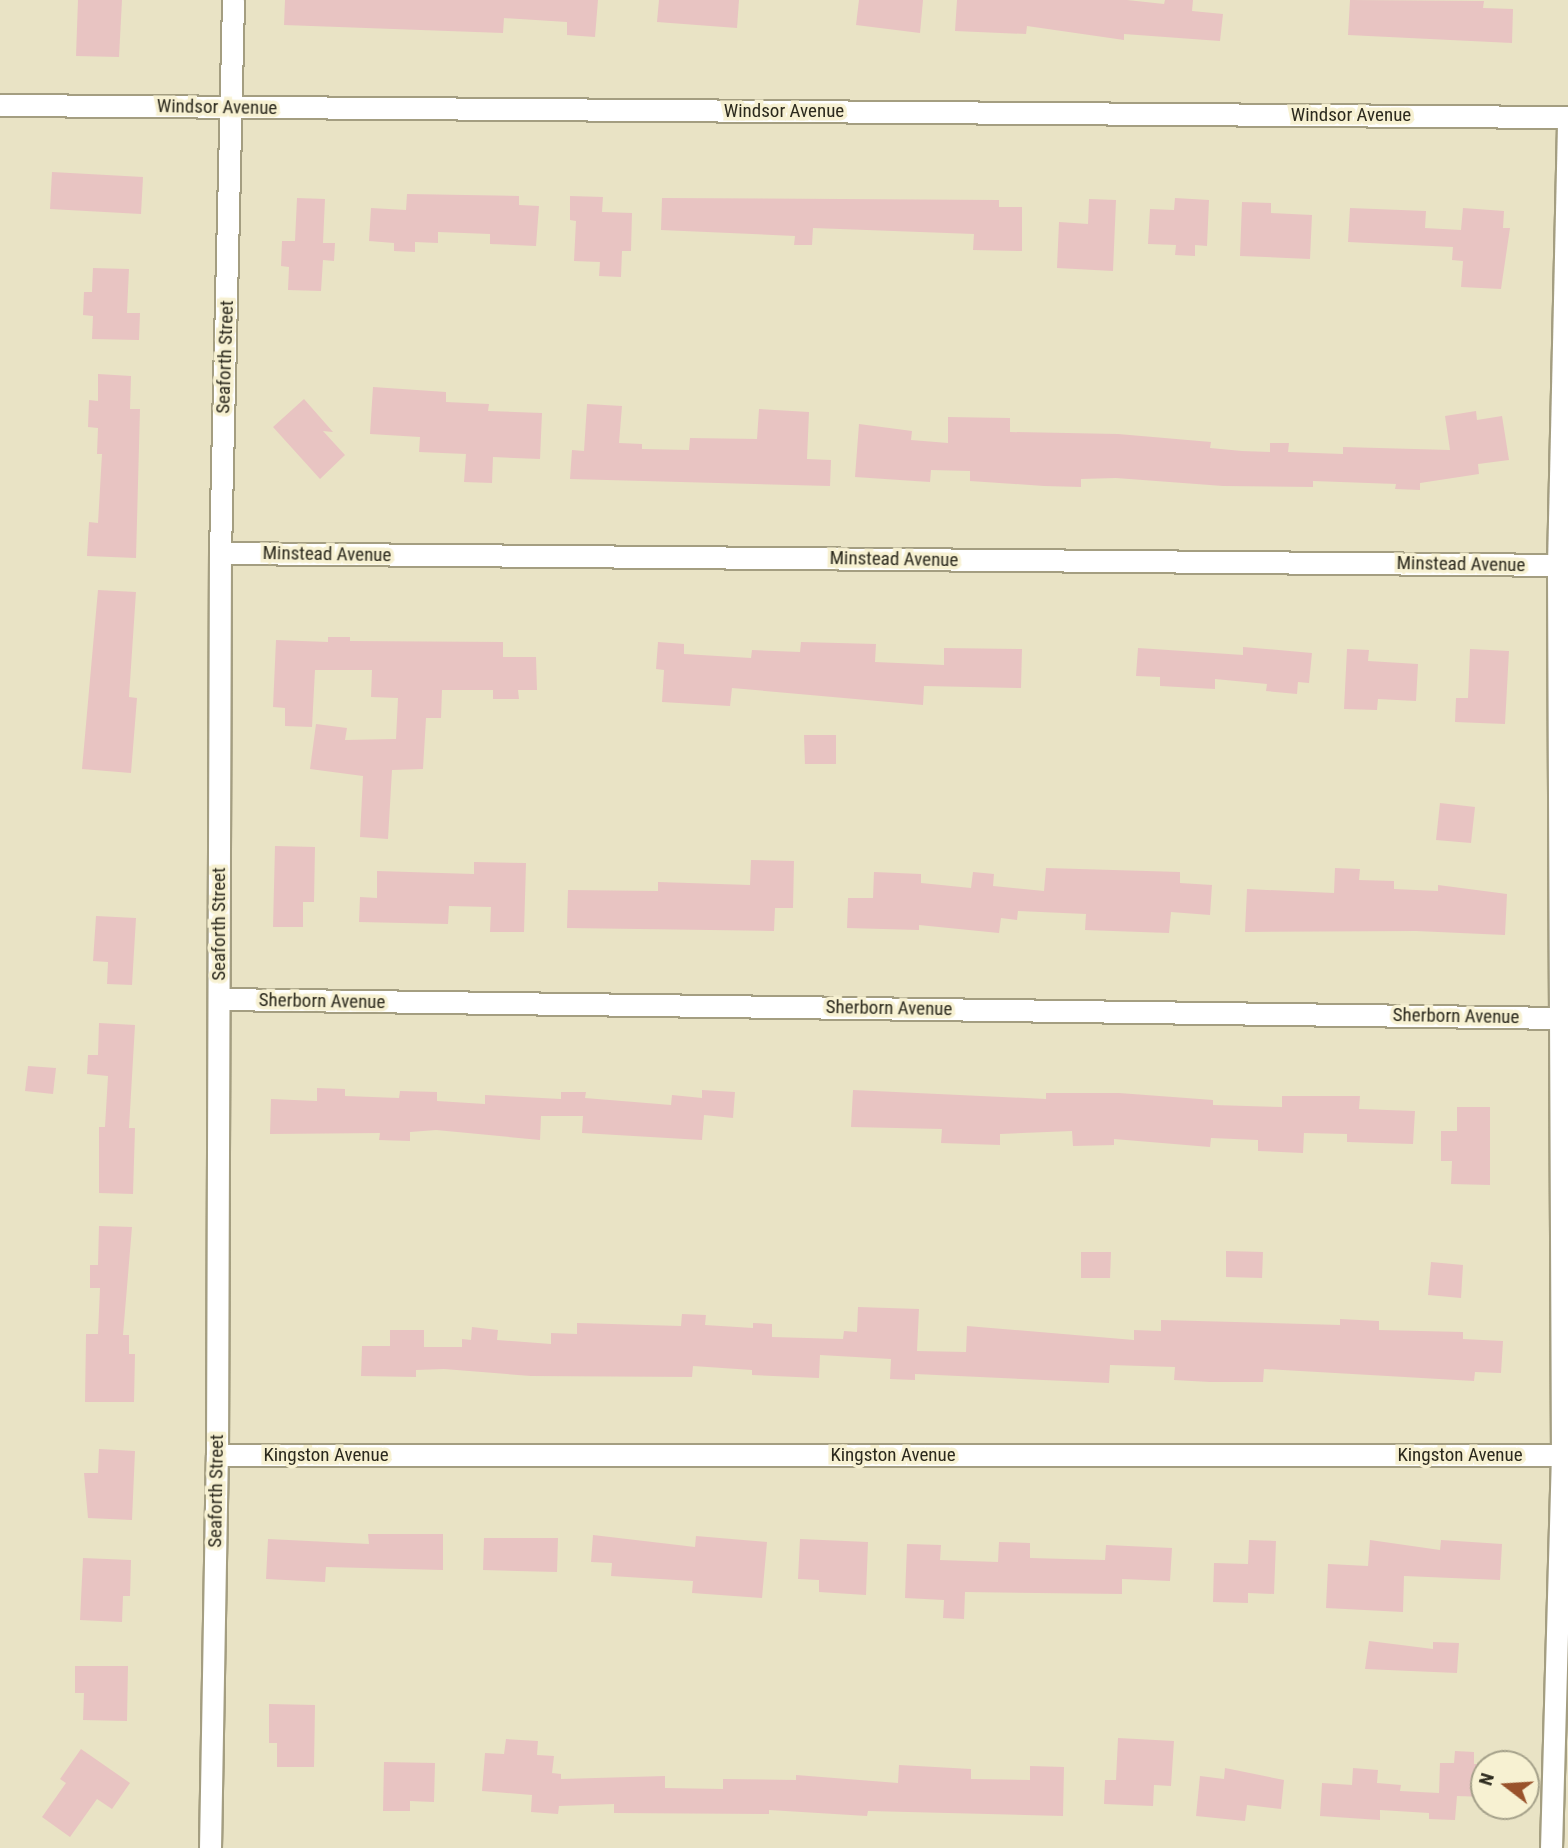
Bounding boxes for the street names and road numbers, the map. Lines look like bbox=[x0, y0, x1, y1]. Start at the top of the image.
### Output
street label: Windsor Avenue bbox=[157, 95, 277, 119]
street label: Windsor Avenue bbox=[724, 100, 844, 122]
street label: Windsor Avenue bbox=[1291, 104, 1411, 126]
street label: Seaforth Street bbox=[212, 300, 238, 414]
street label: Minstead Avenue bbox=[262, 541, 392, 567]
street label: Minstead Avenue bbox=[829, 546, 959, 572]
street label: Minstead Avenue bbox=[1396, 551, 1526, 577]
street label: Seaforth Street bbox=[208, 867, 230, 981]
street label: Sherborn Avenue bbox=[258, 988, 386, 1014]
street label: Sherborn Avenue bbox=[825, 995, 953, 1021]
street label: Sherborn Avenue bbox=[1392, 1003, 1520, 1029]
street label: Seaforth Street bbox=[204, 1434, 228, 1548]
street label: Kingston Avenue bbox=[263, 1444, 389, 1466]
street label: Kingston Avenue bbox=[830, 1444, 956, 1466]
street label: Kingston Avenue bbox=[1397, 1444, 1523, 1466]

